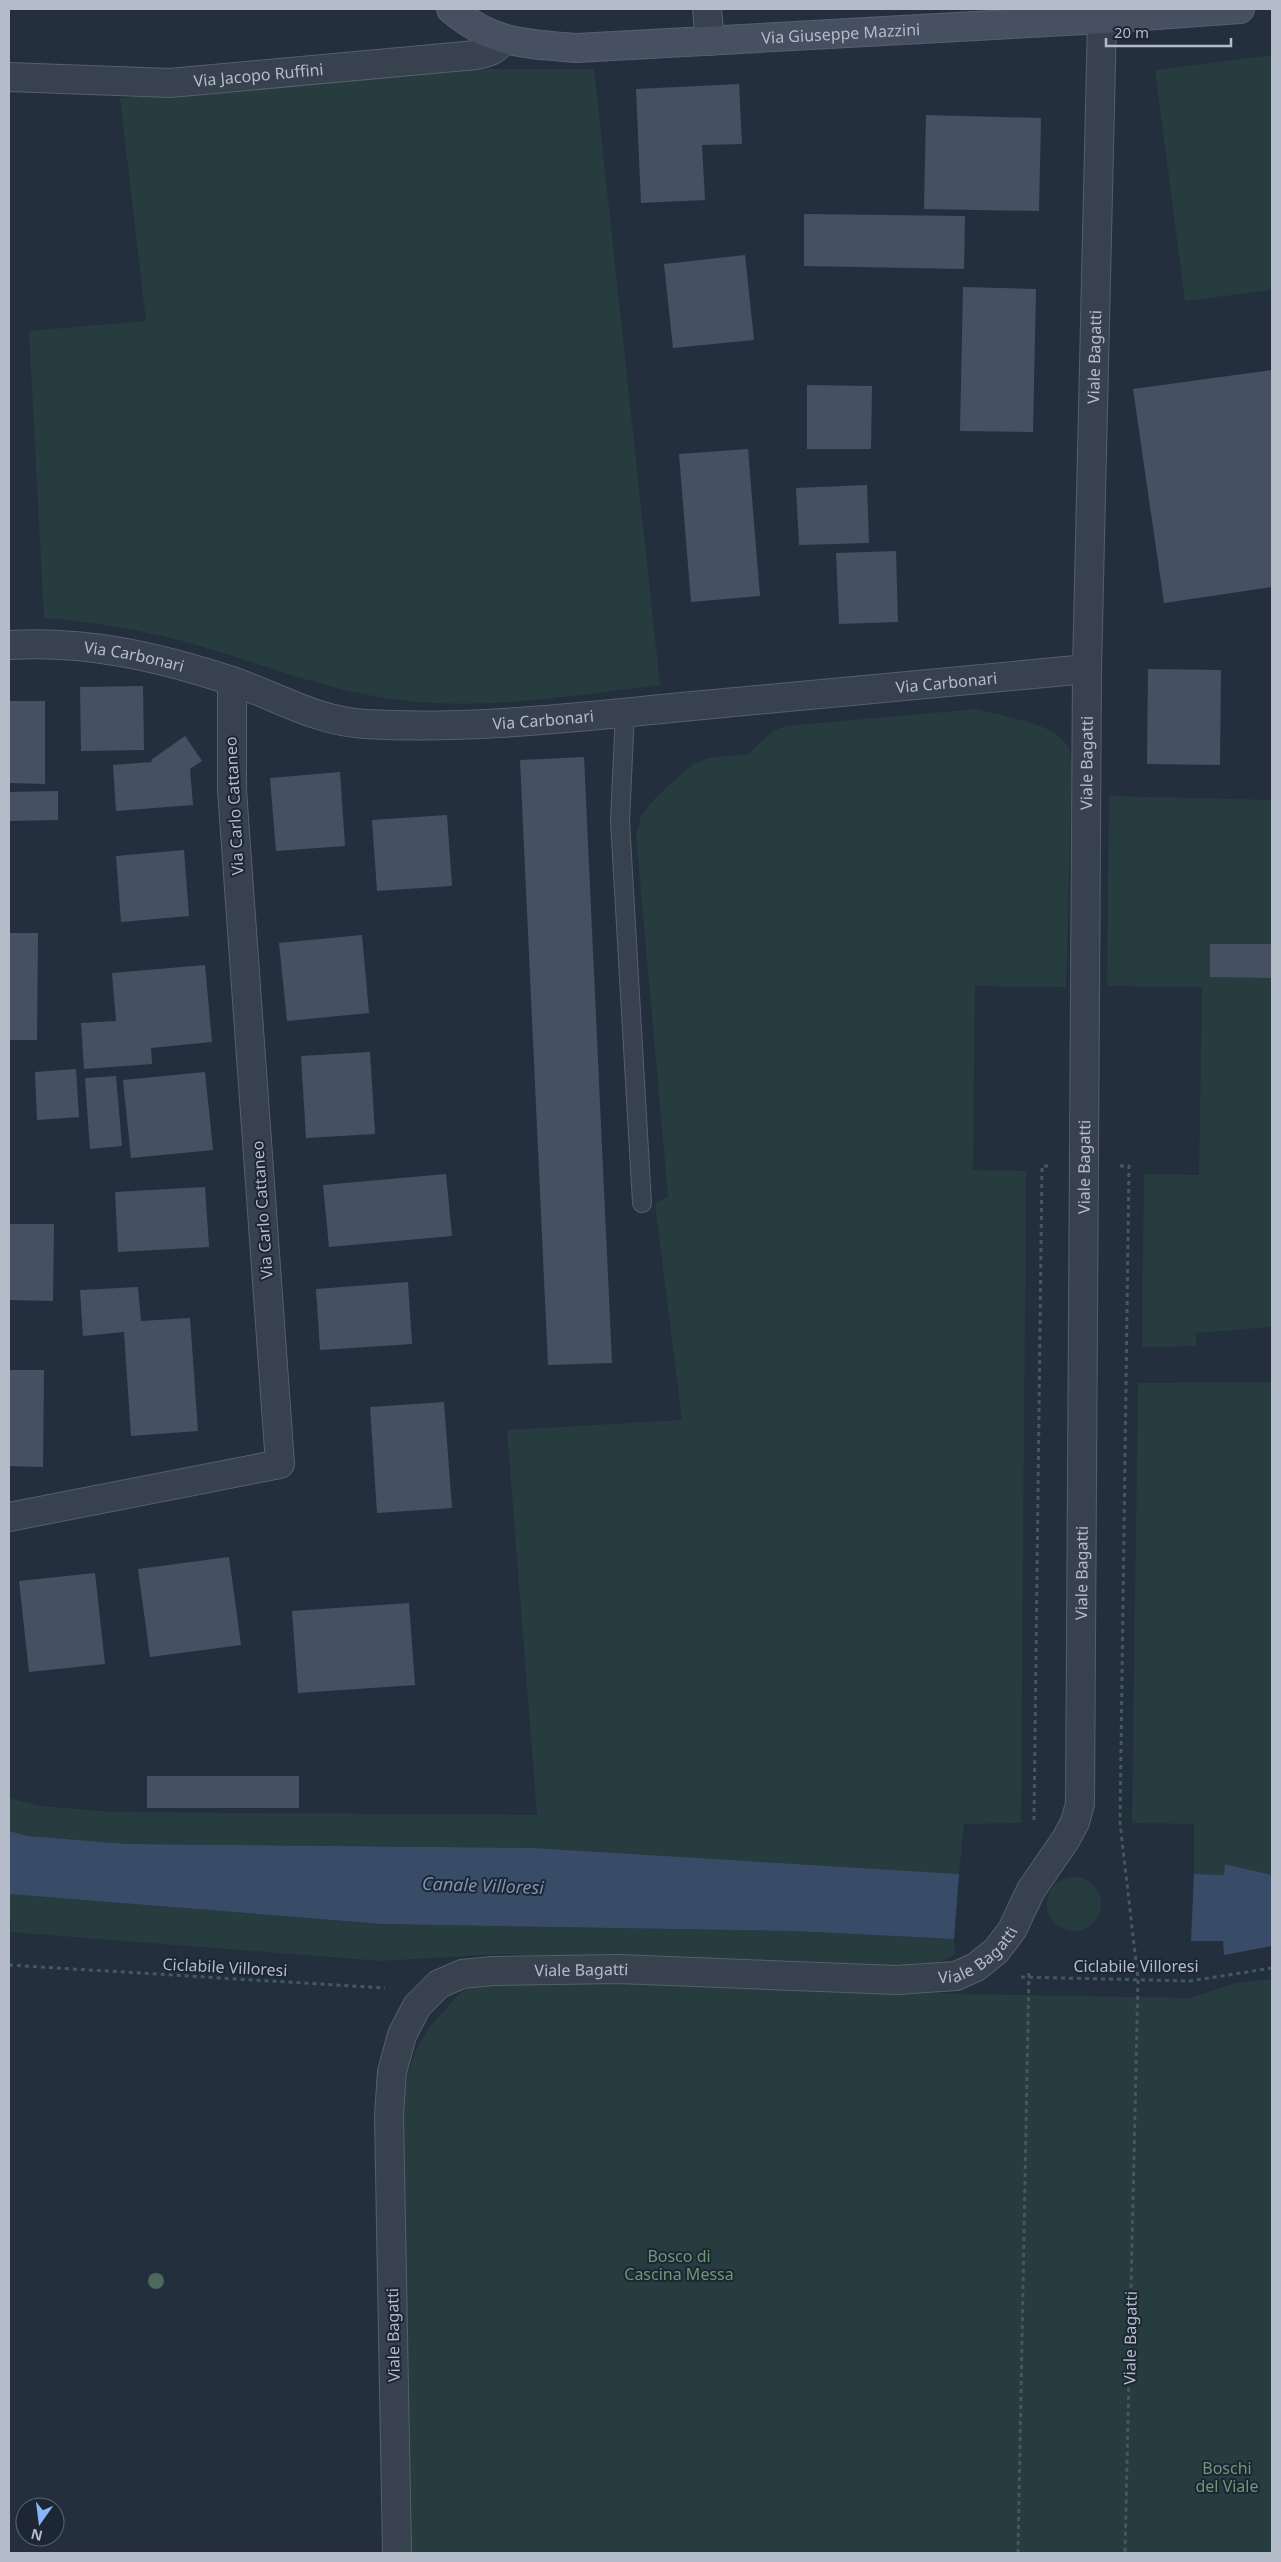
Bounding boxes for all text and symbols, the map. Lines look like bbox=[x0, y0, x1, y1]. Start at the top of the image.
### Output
scale bar bbox=[1106, 15, 1231, 47]
street label: Via Giuseppe Mazzini bbox=[761, 18, 921, 49]
text: 20 m bbox=[1114, 22, 1149, 42]
street label: Via Jacopo Ruffini bbox=[193, 58, 324, 92]
street label: Viale Bagatti bbox=[1082, 310, 1106, 404]
street label: Via Carbonari bbox=[83, 636, 187, 677]
street label: Via Carbonari bbox=[895, 667, 998, 698]
street label: Via Carbonari bbox=[492, 705, 595, 734]
street label: Viale Bagatti bbox=[1075, 716, 1098, 810]
street label: Via Carlo Cattaneo bbox=[219, 736, 249, 876]
street label: Viale Bagatti bbox=[1073, 1120, 1095, 1214]
street label: Via Carlo Cattaneo bbox=[246, 1140, 278, 1280]
street label: Viale Bagatti bbox=[1070, 1526, 1093, 1620]
water label: Canale Villoresi bbox=[422, 1871, 545, 1899]
street label: Viale Bagatti bbox=[937, 1923, 1023, 1988]
street label: Ciclabile Villoresi bbox=[162, 1953, 288, 1981]
street label: Ciclabile Villoresi bbox=[1073, 1955, 1199, 1977]
street label: Viale Bagatti bbox=[534, 1958, 629, 1981]
park label: Bosco di Cascina Messa bbox=[624, 2245, 734, 2285]
street label: Viale Bagatti bbox=[381, 2288, 405, 2382]
street label: Viale Bagatti bbox=[1118, 2291, 1142, 2385]
park label: Boschi del Viale bbox=[1195, 2457, 1259, 2497]
north arrow bbox=[15, 2497, 65, 2547]
text: N bbox=[29, 2525, 45, 2546]

